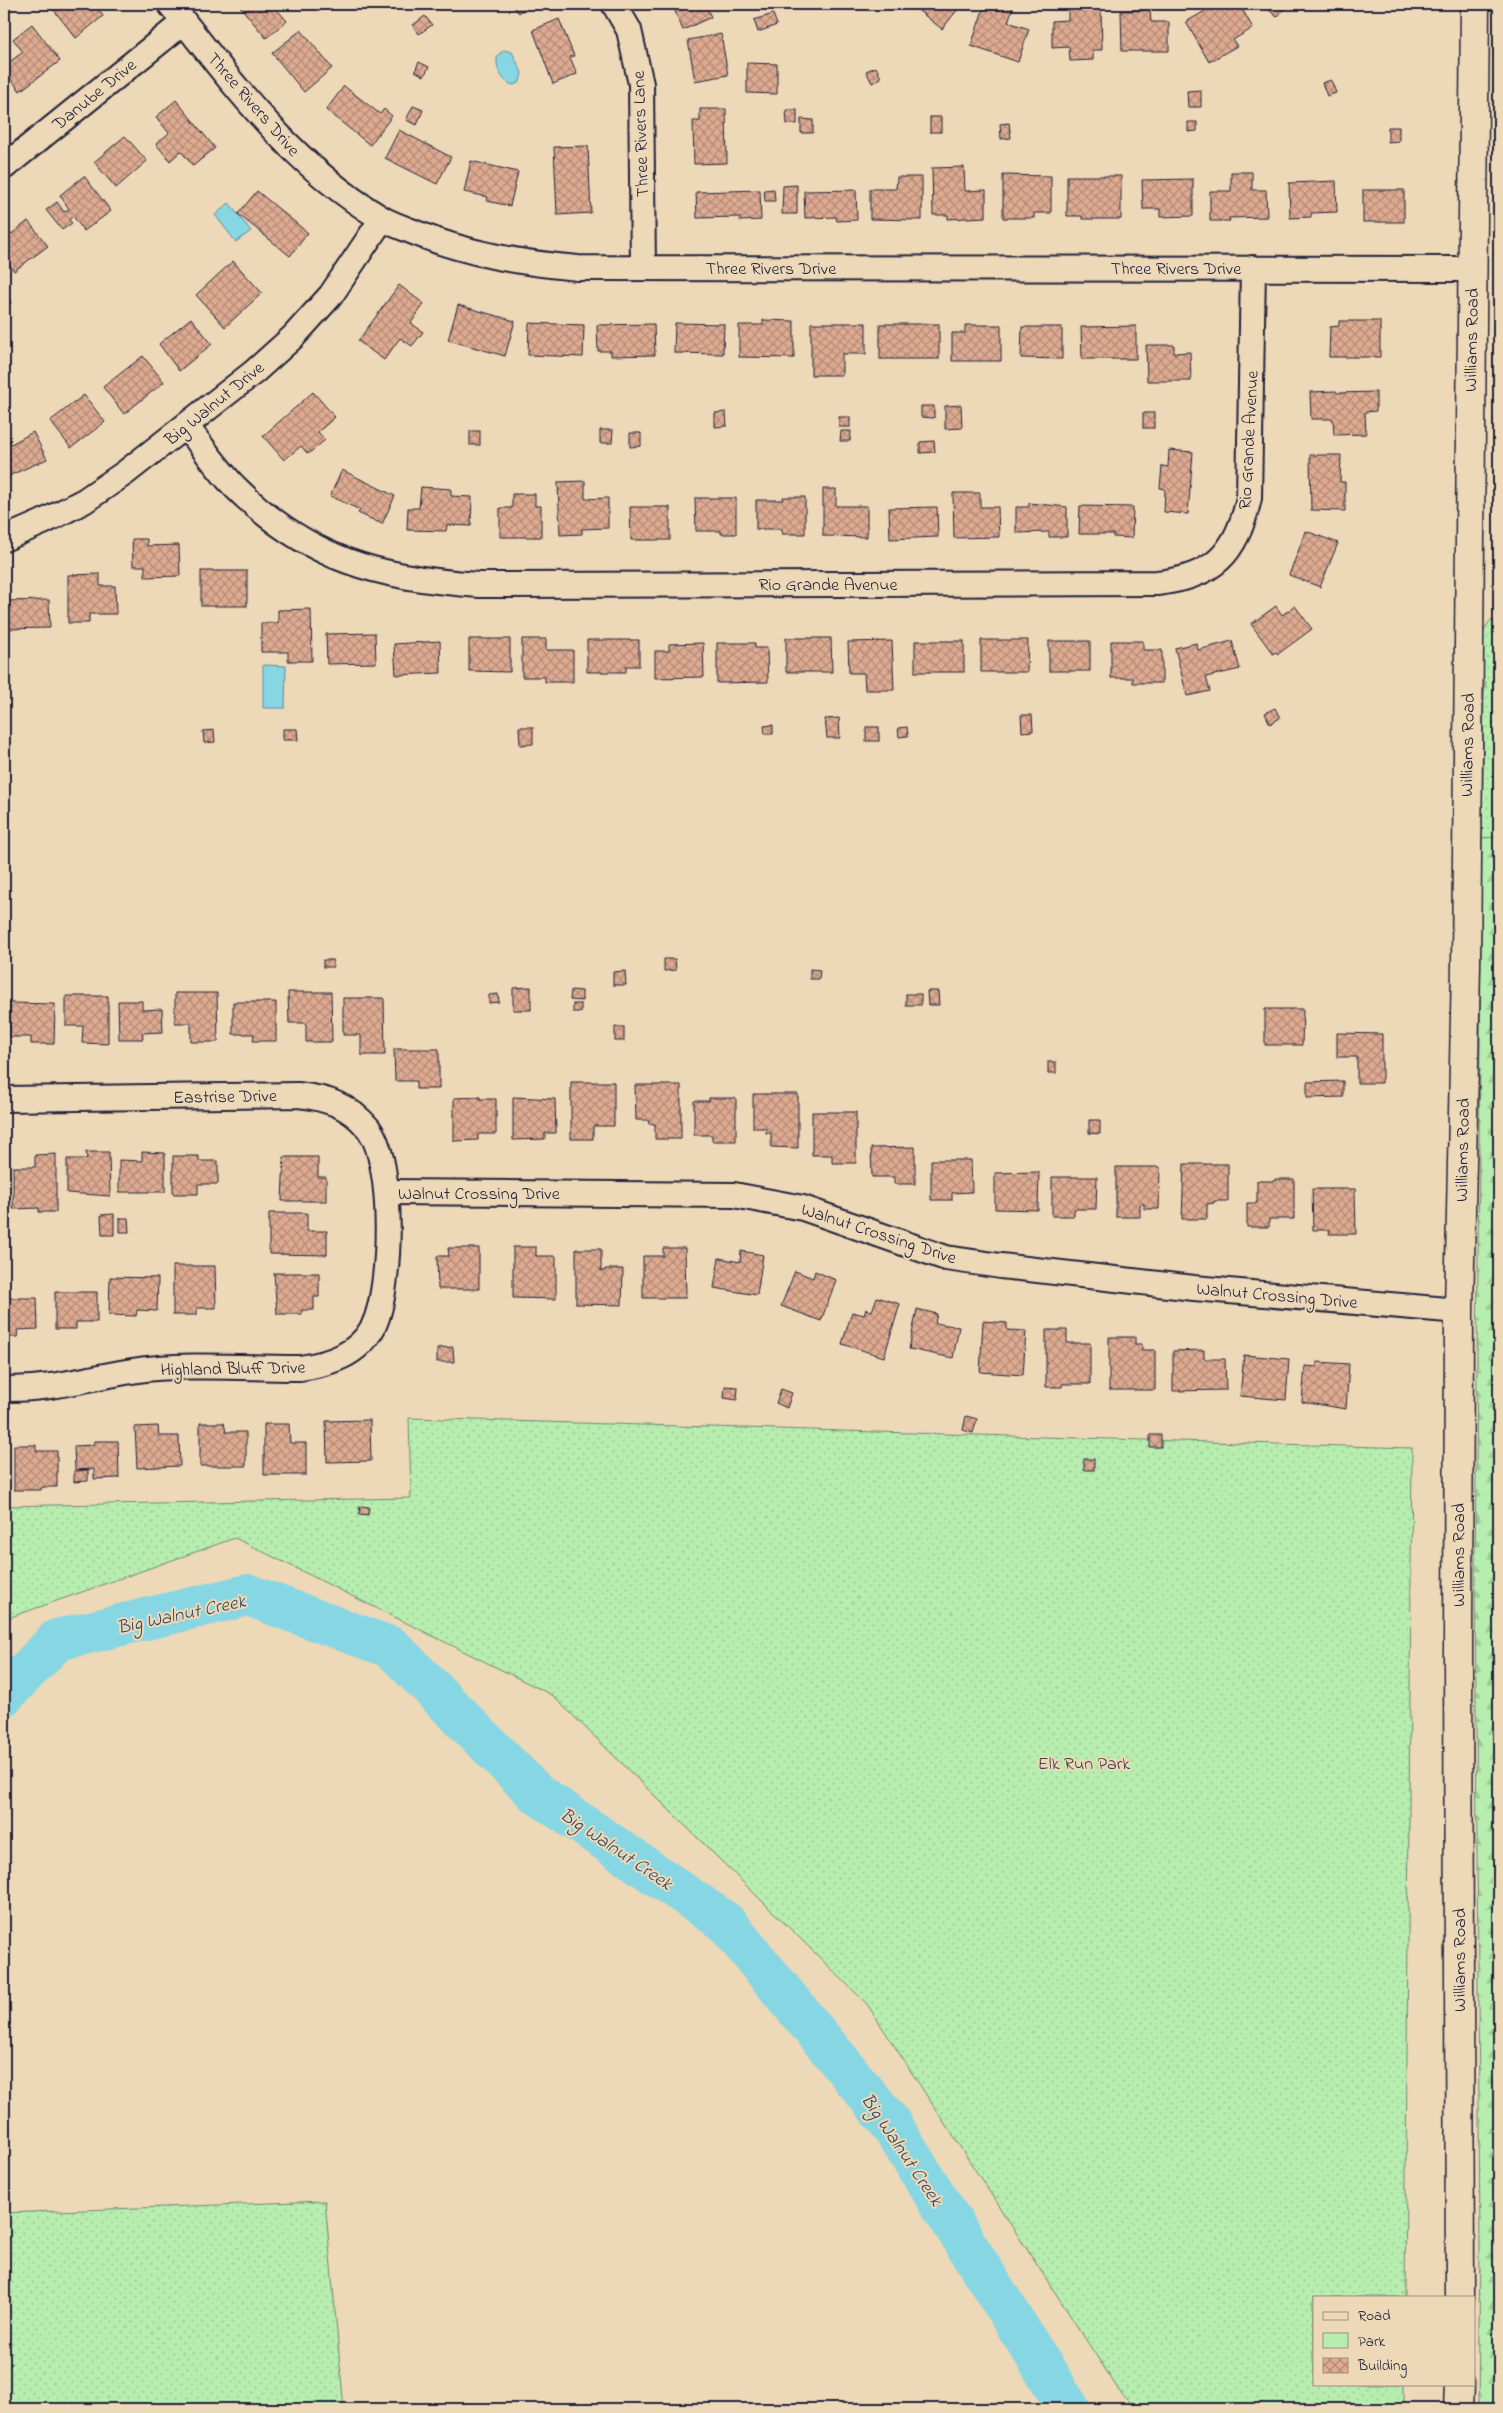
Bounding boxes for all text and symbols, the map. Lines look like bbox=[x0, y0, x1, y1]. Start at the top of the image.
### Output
street label: Three Rivers Drive bbox=[200, 47, 306, 164]
street label: Danube Drive bbox=[47, 53, 144, 138]
street label: Three Rivers Lane bbox=[627, 69, 657, 198]
street label: Three Rivers Drive bbox=[706, 257, 837, 283]
street label: Three Rivers Drive bbox=[1111, 257, 1242, 283]
street label: Williams Road bbox=[1459, 288, 1487, 392]
street label: Big Walnut Drive bbox=[159, 356, 272, 454]
street label: Rio Grande Avenue bbox=[1233, 369, 1267, 510]
street label: Rio Grande Avenue bbox=[758, 573, 898, 599]
street label: Williams Road bbox=[1455, 693, 1483, 797]
street label: Eastrise Drive bbox=[173, 1084, 278, 1112]
street label: Williams Road bbox=[1450, 1098, 1478, 1202]
street label: Walnut Crossing Drive bbox=[398, 1182, 561, 1209]
street label: Walnut Crossing Drive bbox=[797, 1198, 960, 1274]
street label: Walnut Crossing Drive bbox=[1195, 1277, 1359, 1318]
street label: Highland Bluff Drive bbox=[160, 1356, 307, 1385]
street label: Williams Road bbox=[1447, 1503, 1473, 1607]
water label: Big Walnut Creek bbox=[115, 1589, 249, 1643]
park label: Elk Run Park bbox=[1038, 1752, 1130, 1778]
water label: Big Walnut Creek bbox=[553, 1802, 678, 1899]
street label: Williams Road bbox=[1448, 1908, 1474, 2012]
water label: Big Walnut Creek bbox=[852, 2089, 949, 2213]
legend bbox=[1313, 2296, 1476, 2386]
text: Road bbox=[1358, 2305, 1391, 2327]
text: Park bbox=[1358, 2331, 1386, 2353]
text: Building bbox=[1357, 2355, 1407, 2378]

